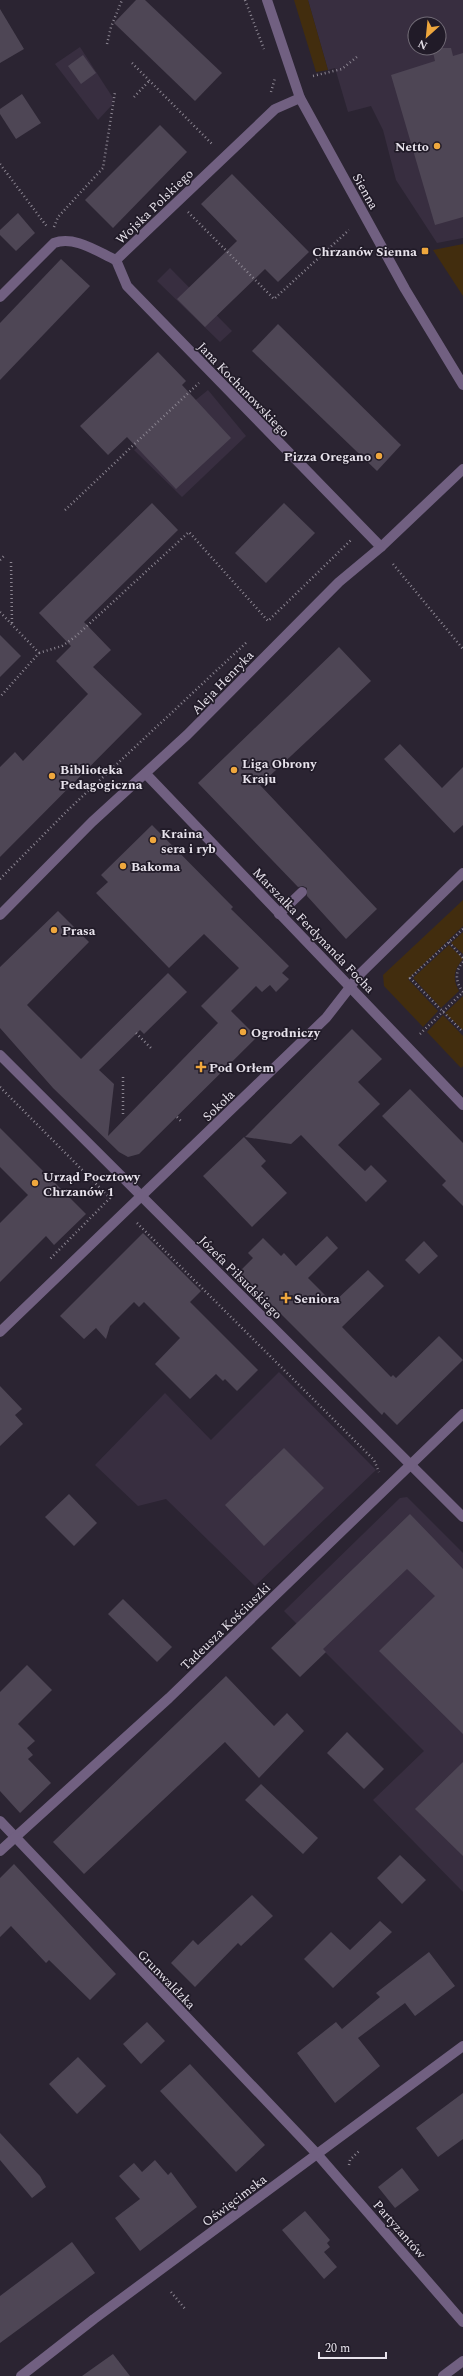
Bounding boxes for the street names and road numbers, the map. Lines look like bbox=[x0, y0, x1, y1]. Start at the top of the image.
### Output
street label: Wojska Polskiego bbox=[111, 164, 198, 249]
street label: Sienna bbox=[347, 170, 384, 214]
street label: Jana Kochanowskiego bbox=[192, 338, 294, 442]
street label: Aleja Henryka bbox=[187, 646, 259, 719]
street label: Marszałka Ferdynanda Focha bbox=[248, 863, 379, 999]
street label: Sokoła bbox=[198, 1085, 240, 1126]
street label: Józefa Piłsudskiego bbox=[194, 1231, 287, 1324]
street label: Tadeusza Kościuszki bbox=[176, 1578, 275, 1675]
street label: Grunwaldzka bbox=[132, 1945, 201, 2015]
street label: Oświęcimska bbox=[198, 2169, 272, 2232]
street label: Partyzantów bbox=[368, 2196, 431, 2264]

